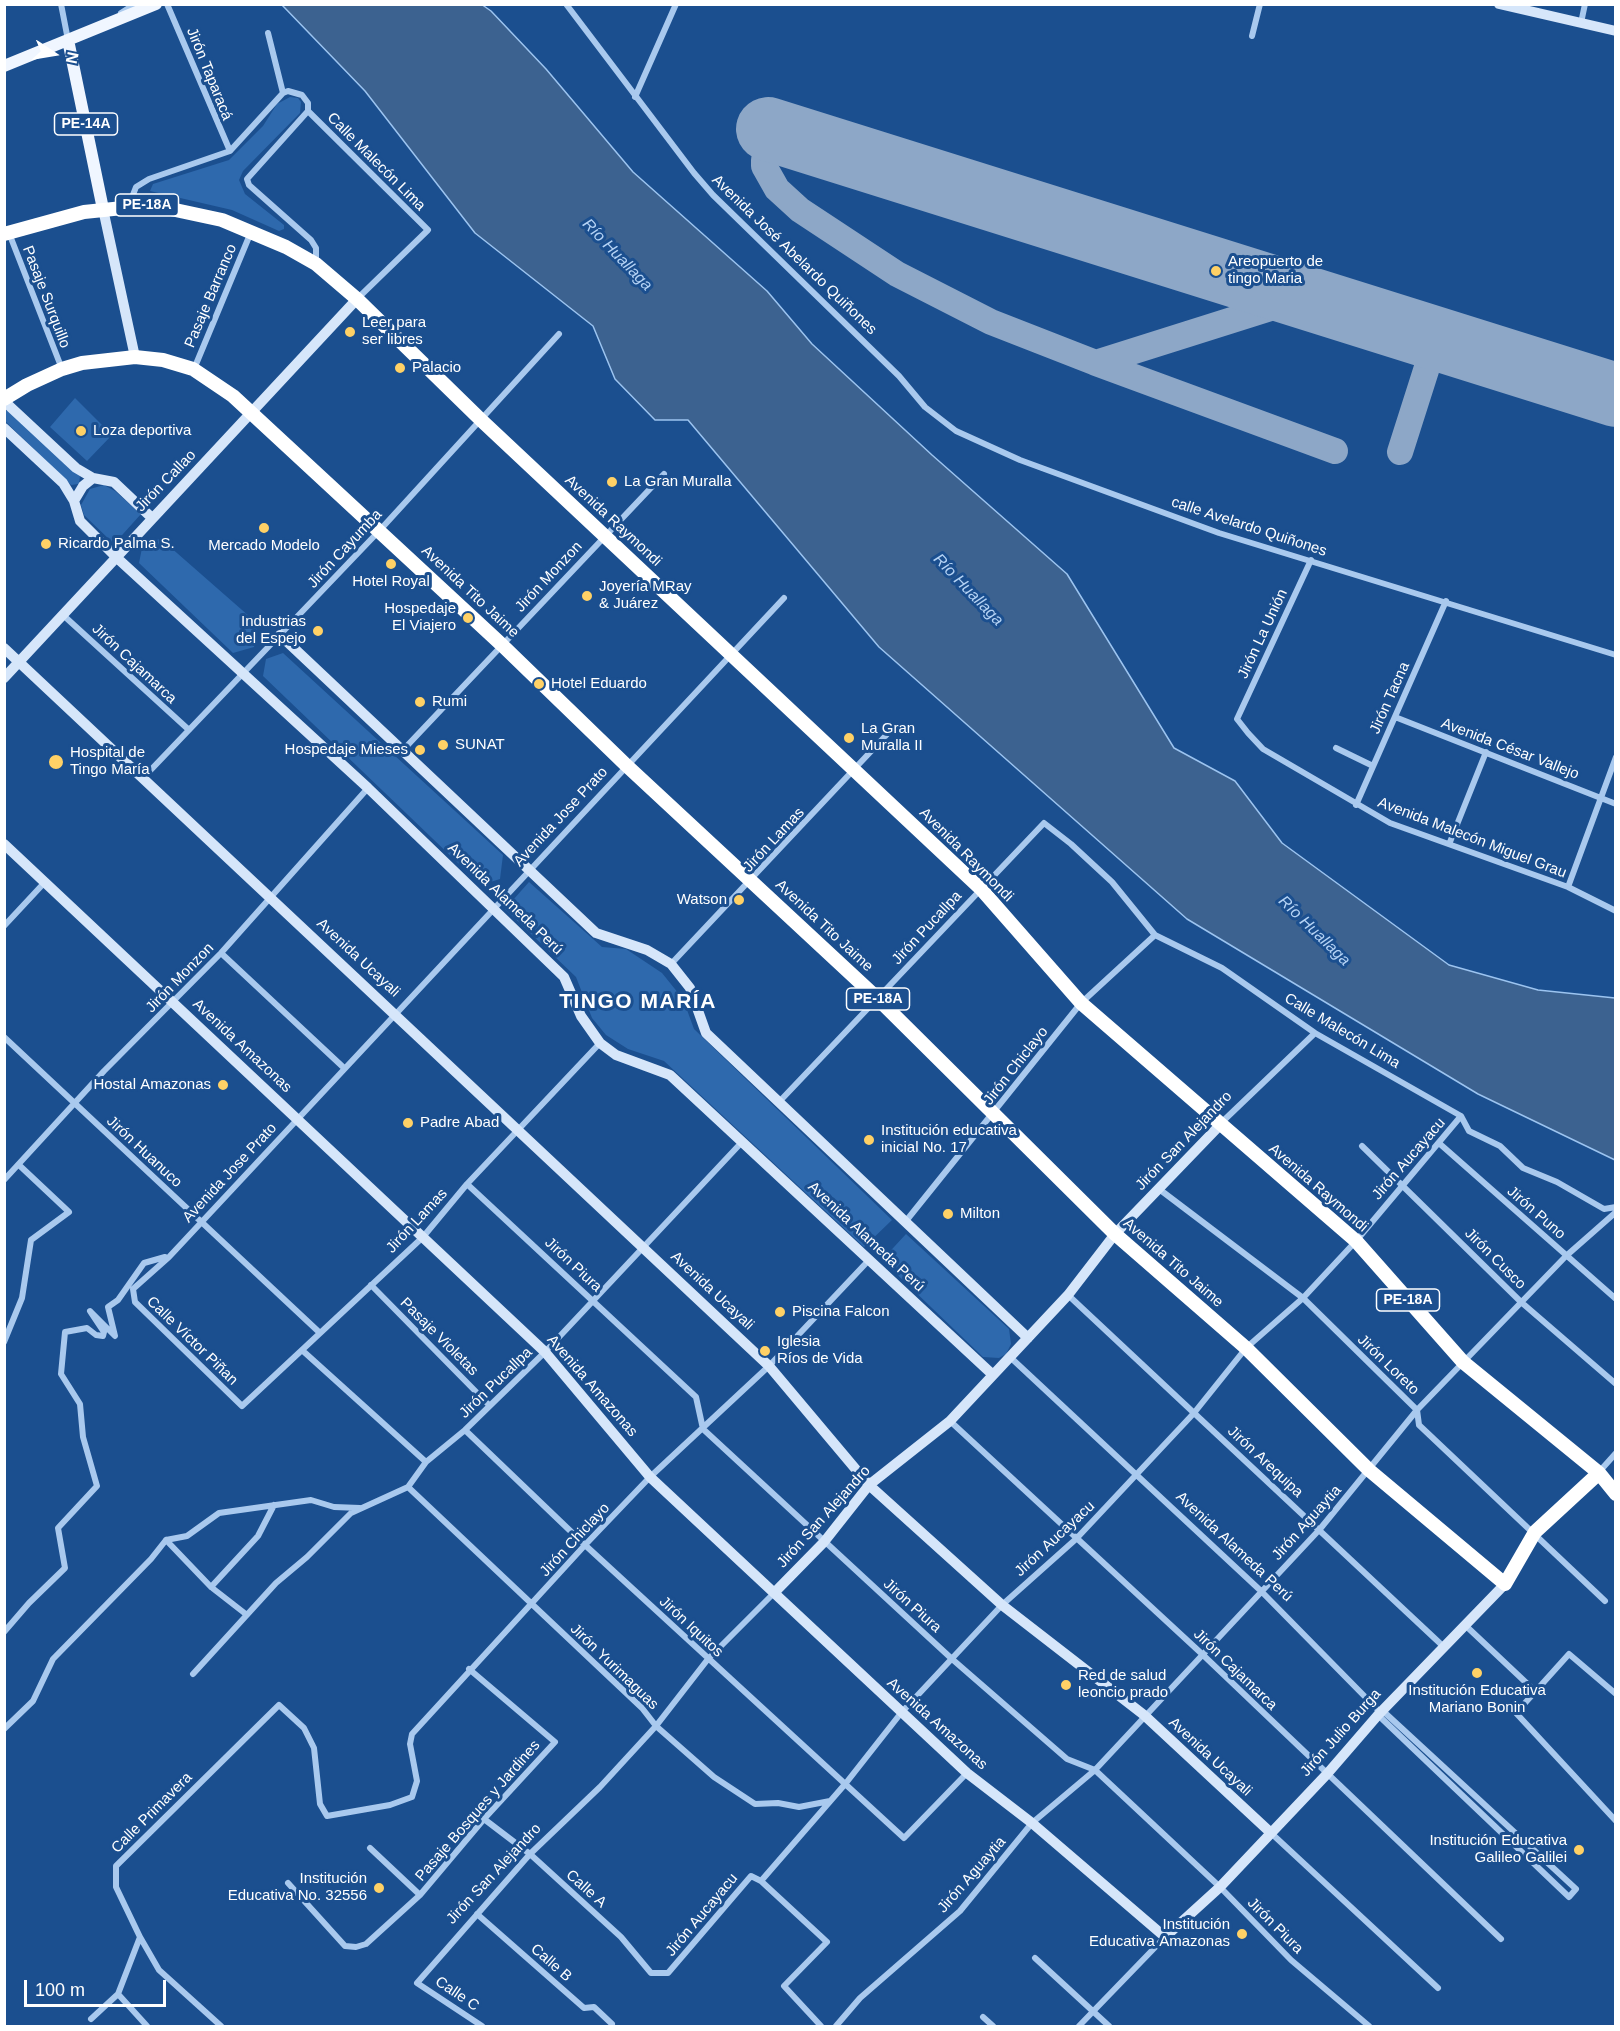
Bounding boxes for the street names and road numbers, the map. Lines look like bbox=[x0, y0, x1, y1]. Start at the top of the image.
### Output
street label: Jirón Taparacá bbox=[182, 25, 236, 123]
street label: Calle Malecón Lima bbox=[323, 109, 429, 215]
road number: PE-14A bbox=[54, 113, 118, 135]
street label: Avenida José Abelardo Quiñones bbox=[708, 171, 880, 339]
road number: PE-18A bbox=[116, 194, 178, 216]
street label: Pasaje Barranco bbox=[181, 241, 241, 351]
street label: Pasaje Surquillo bbox=[18, 243, 74, 351]
street label: Jirón Callao bbox=[132, 446, 200, 516]
street label: Avenida Raymondi bbox=[561, 472, 665, 570]
street label: calle Avelardo Quiñones bbox=[1169, 493, 1329, 561]
street label: Jirón Cayumba bbox=[304, 506, 386, 592]
street label: Jirón Monzon bbox=[512, 538, 586, 616]
street label: Avenida Tito Jaime bbox=[418, 542, 522, 642]
street label: Jirón La Unión bbox=[1234, 586, 1292, 682]
street label: Jirón Cajamarca bbox=[88, 620, 180, 708]
street label: Jirón Tacna bbox=[1366, 659, 1414, 737]
street label: Avenida César Vallejo bbox=[1439, 714, 1581, 784]
street label: Avenida Jose Prato bbox=[510, 763, 612, 871]
street label: Avenida Malecón Miguel Grau bbox=[1375, 794, 1569, 882]
street label: Jirón Lamas bbox=[740, 804, 808, 876]
street label: Avenida Raymondi bbox=[915, 804, 1017, 906]
street label: Avenida Alameda Perú bbox=[444, 839, 566, 959]
street label: Avenida Tito Jaime bbox=[772, 876, 876, 976]
street label: Jirón Pucallpa bbox=[888, 887, 966, 969]
street label: Avenida Ucayali bbox=[313, 915, 403, 1001]
street label: Jirón Monzon bbox=[142, 939, 218, 1017]
road number: PE-18A bbox=[846, 988, 910, 1010]
street label: Calle Malecón Lima bbox=[1281, 989, 1403, 1073]
street label: Avenida Amazonas bbox=[189, 995, 295, 1097]
street label: Jirón Chiclayo bbox=[980, 1023, 1052, 1109]
street label: Jirón San Alejandro bbox=[1132, 1088, 1236, 1194]
street label: Jirón Huanuco bbox=[102, 1112, 186, 1192]
street label: Jirón Aucayacu bbox=[1369, 1114, 1449, 1204]
street label: Avenida Jose Prato bbox=[179, 1119, 281, 1227]
street label: Avenida Raymondi bbox=[1265, 1140, 1371, 1236]
street label: Avenida Alameda Perú bbox=[804, 1178, 928, 1296]
street label: Jirón Puno bbox=[1503, 1183, 1569, 1243]
street label: Jirón Lamas bbox=[383, 1185, 451, 1257]
street label: Avenida Tito Jaime bbox=[1119, 1215, 1227, 1311]
street label: Jirón Cusco bbox=[1461, 1225, 1529, 1293]
street label: Jirón Piura bbox=[541, 1234, 605, 1296]
street label: Avenida Ucayali bbox=[667, 1248, 757, 1334]
road number: PE-18A bbox=[1376, 1289, 1440, 1311]
street label: Calle Víctor Piñan bbox=[143, 1293, 241, 1389]
street label: Pasaje Violetas bbox=[396, 1294, 482, 1380]
street label: Avenida Amazonas bbox=[543, 1331, 641, 1441]
street label: Jirón Loreto bbox=[1353, 1331, 1423, 1399]
street label: Jirón Pucallpa bbox=[456, 1344, 536, 1422]
street label: Jirón Arequipa bbox=[1223, 1422, 1307, 1502]
street label: Jirón San Alejandro bbox=[774, 1462, 874, 1572]
street label: Jirón Aguaytia bbox=[1269, 1482, 1345, 1564]
street label: Avenida Alameda Perú bbox=[1172, 1488, 1296, 1606]
street label: Jirón Aucayacu bbox=[1011, 1497, 1099, 1581]
street label: Jirón Chiclayo bbox=[536, 1499, 614, 1581]
street label: Jirón Piura bbox=[879, 1575, 945, 1637]
street label: Jirón Iquitos bbox=[655, 1593, 727, 1661]
street label: Jirón Yurimaguas bbox=[566, 1620, 662, 1714]
street label: Jirón Cajamarca bbox=[1189, 1626, 1281, 1714]
street label: Avenida Amazonas bbox=[883, 1674, 991, 1774]
street label: Jirón Julio Burga bbox=[1297, 1685, 1385, 1781]
street label: Avenida Ucayali bbox=[1165, 1714, 1255, 1800]
street label: Pasaje Bosques y Jardines bbox=[412, 1737, 544, 1885]
street label: Calle Primavera bbox=[108, 1769, 196, 1857]
street label: Jirón San Alejandro bbox=[443, 1820, 545, 1928]
street label: Jirón Aguaytia bbox=[934, 1833, 1010, 1917]
street label: Calle A bbox=[562, 1866, 610, 1912]
street label: Jirón Aucayacu bbox=[662, 1870, 742, 1960]
street label: Jirón Piura bbox=[1243, 1894, 1307, 1958]
street label: Calle B bbox=[527, 1940, 575, 1986]
street label: Calle C bbox=[432, 1973, 482, 2015]

